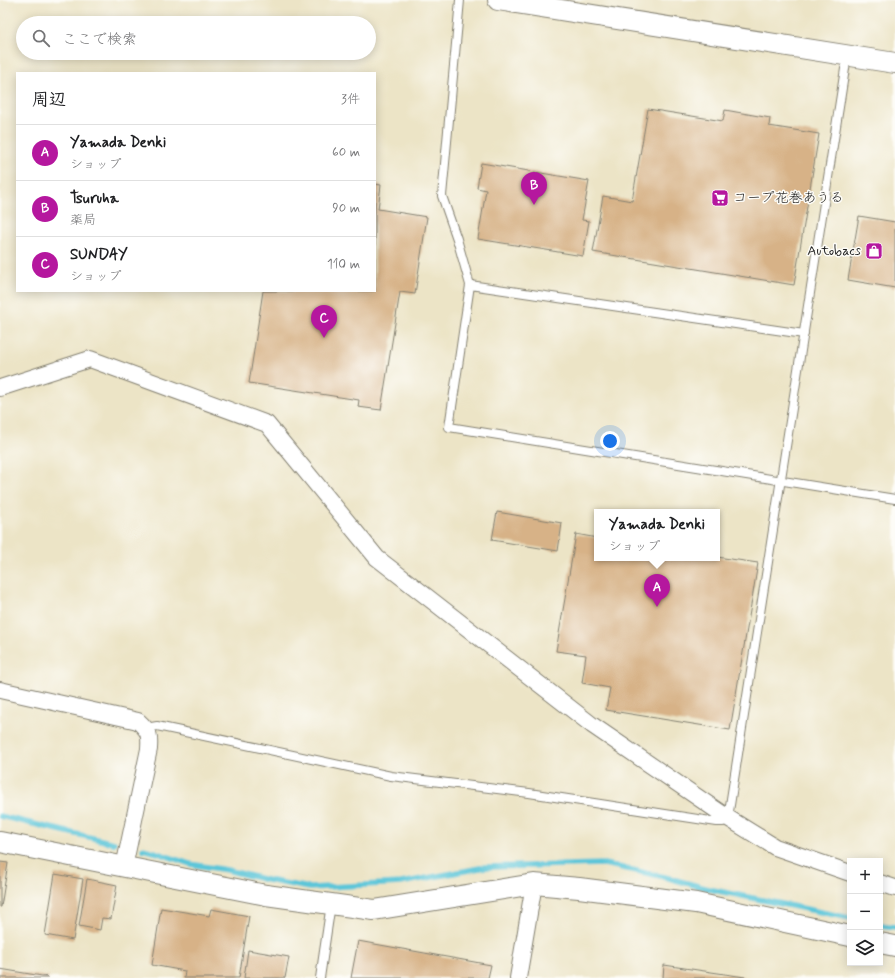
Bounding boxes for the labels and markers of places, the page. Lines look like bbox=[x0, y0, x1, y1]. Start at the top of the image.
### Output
pin: B bbox=[521, 172, 547, 205]
supermarket icon: コープ花巻あうる bbox=[710, 188, 730, 208]
place label: コープ花巻あうる bbox=[733, 189, 844, 207]
shop icon: Autobacs bbox=[864, 241, 884, 261]
place label: Autobacs bbox=[807, 242, 861, 260]
pin: C bbox=[311, 305, 337, 338]
pin: A bbox=[644, 574, 670, 607]

